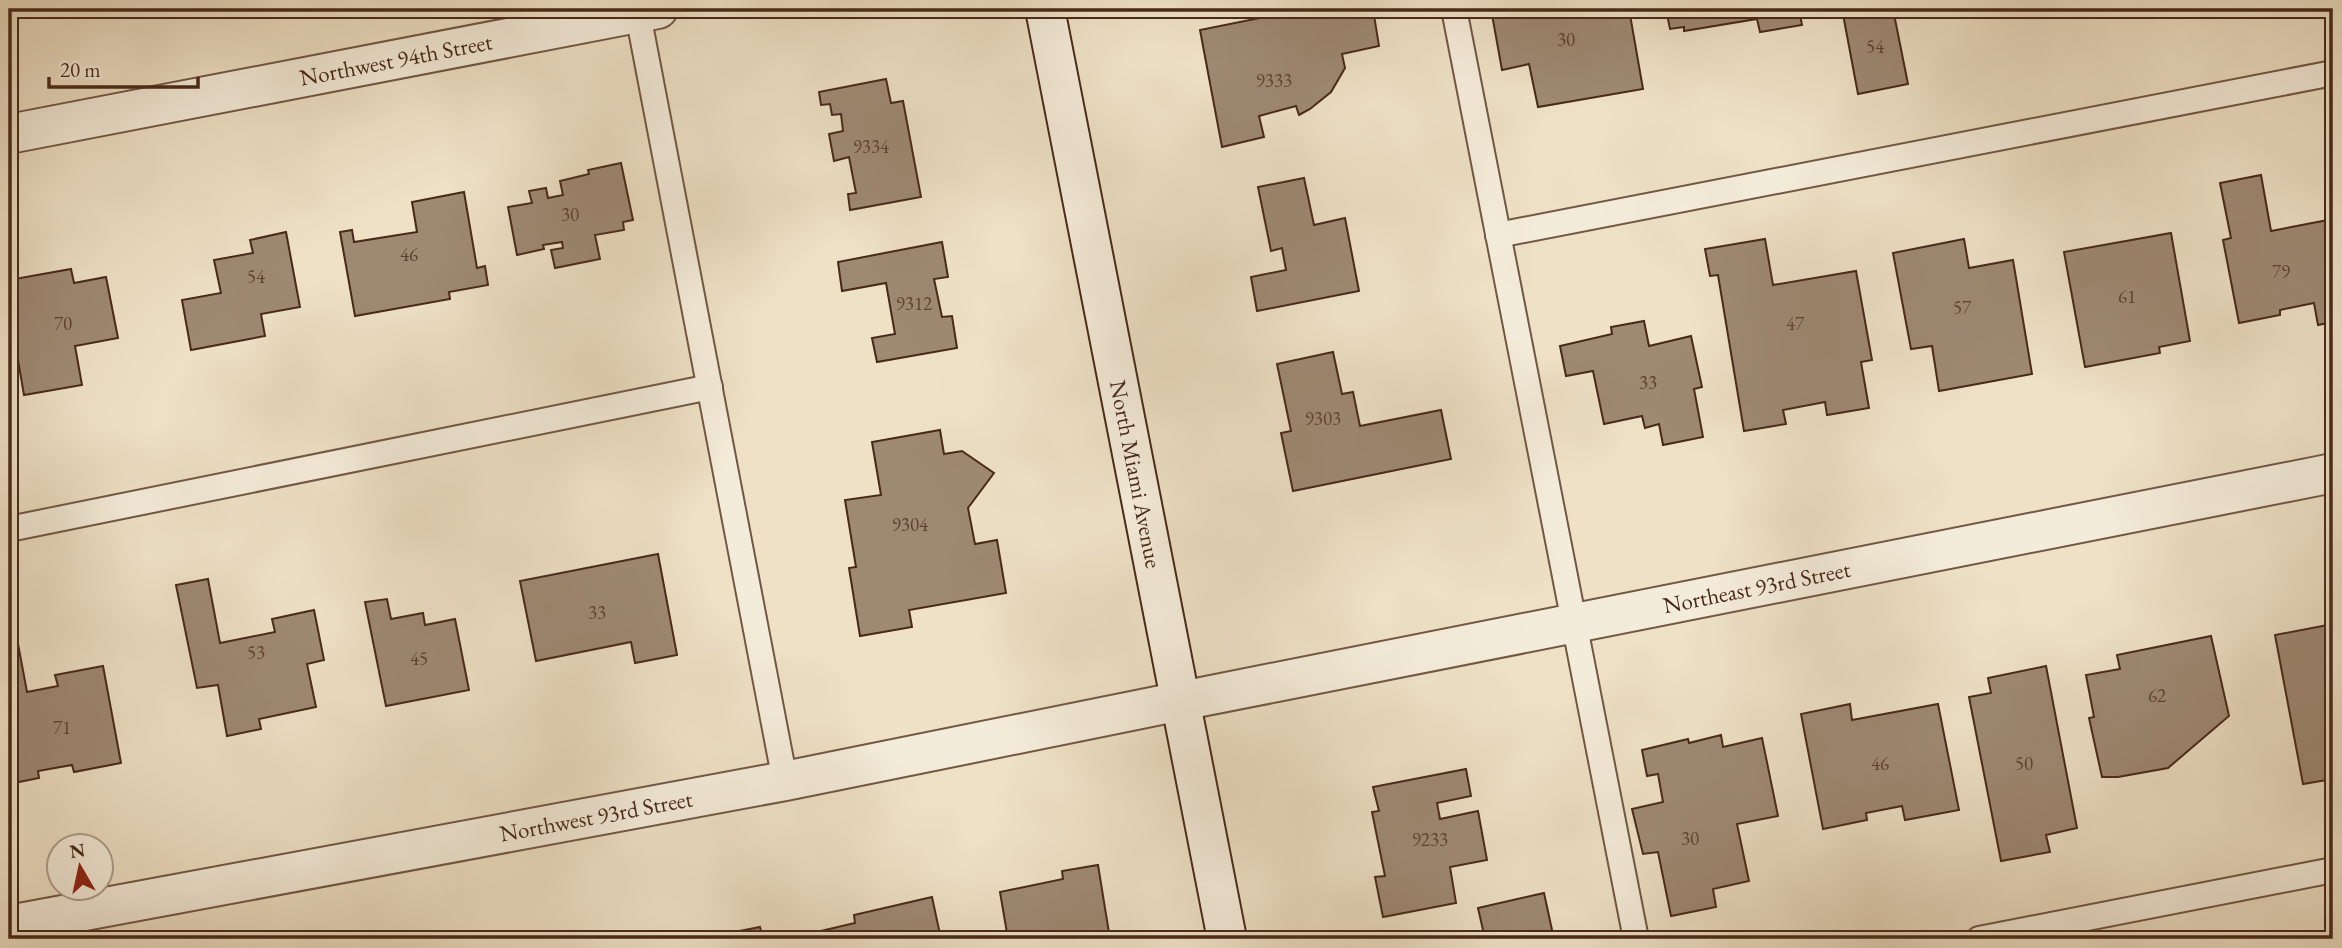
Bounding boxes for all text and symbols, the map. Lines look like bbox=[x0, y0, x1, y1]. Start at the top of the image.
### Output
street label: Northwest 94th Street bbox=[297, 26, 496, 93]
house number: 30 bbox=[1557, 27, 1575, 52]
house number: 54 bbox=[1866, 34, 1885, 59]
scale bar bbox=[49, 46, 198, 90]
text: 20 m bbox=[60, 56, 101, 83]
house number: 9333 bbox=[1256, 68, 1292, 93]
house number: 9334 bbox=[853, 134, 890, 159]
house number: 30 bbox=[561, 202, 579, 227]
house number: 46 bbox=[400, 242, 418, 267]
house number: 79 bbox=[2272, 259, 2290, 284]
house number: 54 bbox=[247, 264, 266, 289]
house number: 61 bbox=[2118, 284, 2136, 309]
house number: 9312 bbox=[896, 291, 932, 316]
house number: 57 bbox=[1953, 295, 1972, 320]
house number: 70 bbox=[54, 311, 72, 336]
house number: 47 bbox=[1786, 311, 1805, 336]
house number: 33 bbox=[1639, 370, 1657, 395]
street label: North Miami Avenue bbox=[1103, 378, 1169, 571]
house number: 9303 bbox=[1305, 406, 1341, 431]
house number: 9304 bbox=[892, 512, 929, 537]
street label: Northeast 93rd Street bbox=[1660, 554, 1854, 620]
house number: 33 bbox=[588, 600, 606, 625]
house number: 53 bbox=[247, 640, 265, 665]
house number: 45 bbox=[410, 646, 428, 671]
house number: 62 bbox=[2148, 683, 2166, 708]
house number: 71 bbox=[53, 715, 71, 740]
house number: 46 bbox=[1871, 751, 1889, 776]
house number: 50 bbox=[2015, 751, 2033, 776]
street label: Northwest 93rd Street bbox=[497, 783, 696, 849]
house number: 30 bbox=[1681, 826, 1699, 851]
house number: 9233 bbox=[1412, 827, 1448, 852]
north arrow bbox=[46, 832, 116, 902]
text: N bbox=[68, 837, 88, 864]

